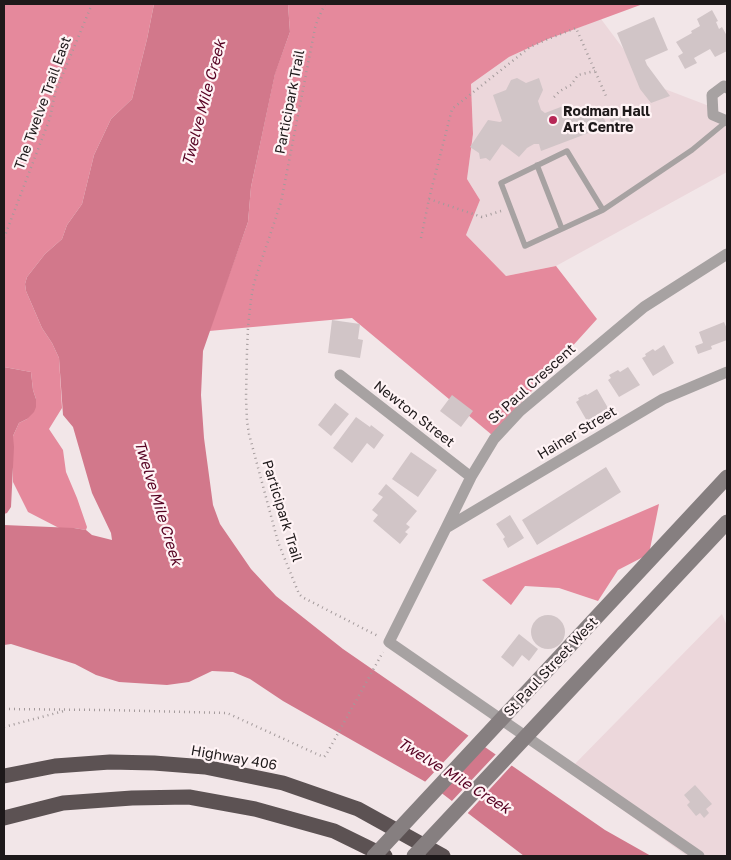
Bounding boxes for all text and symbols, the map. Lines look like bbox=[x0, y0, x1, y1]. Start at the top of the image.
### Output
street label: The Twelve Trail East bbox=[11, 34, 75, 172]
water label: Twelve Mile Creek bbox=[179, 38, 229, 168]
street label: Participark Trail bbox=[272, 49, 308, 155]
place label: Rodman Hall Art Centre bbox=[563, 104, 650, 136]
marker: Rodman Hall Art Centre bbox=[547, 114, 559, 126]
street label: St Paul Crescent bbox=[485, 340, 579, 428]
street label: Newton Street bbox=[370, 377, 458, 451]
street label: Hainer Street bbox=[534, 403, 620, 463]
water label: Twelve Mile Creek bbox=[130, 438, 186, 568]
street label: Participark Trail bbox=[259, 458, 305, 564]
street label: St Paul Street West bbox=[500, 614, 602, 720]
water label: Twelve Mile Creek bbox=[394, 734, 514, 818]
street label: Highway 406 bbox=[190, 742, 278, 774]

